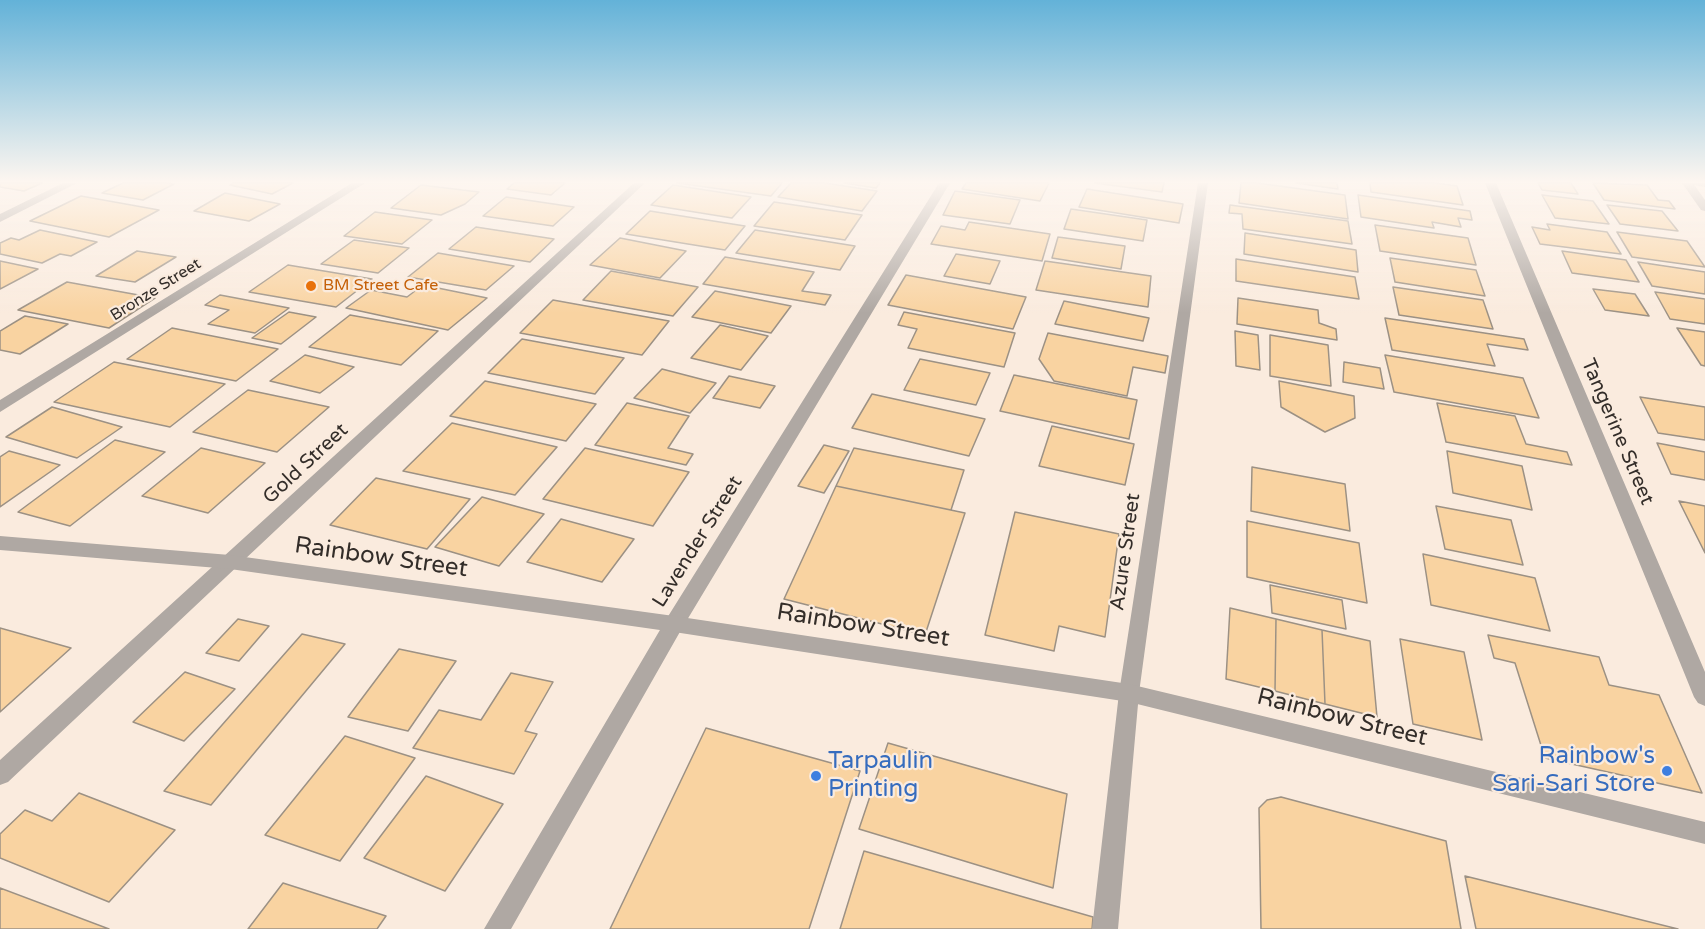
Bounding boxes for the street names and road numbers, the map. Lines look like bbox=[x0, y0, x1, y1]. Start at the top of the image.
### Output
street label: Bronze Street bbox=[107, 255, 205, 325]
street label: Tangerine Street bbox=[1575, 355, 1659, 509]
street label: Gold Street bbox=[259, 419, 353, 509]
street label: Lavender Street bbox=[648, 472, 748, 612]
street label: Azure Street bbox=[1106, 492, 1146, 612]
street label: Rainbow Street bbox=[293, 532, 469, 584]
street label: Rainbow Street bbox=[775, 598, 951, 654]
street label: Rainbow Street bbox=[1254, 683, 1430, 753]

